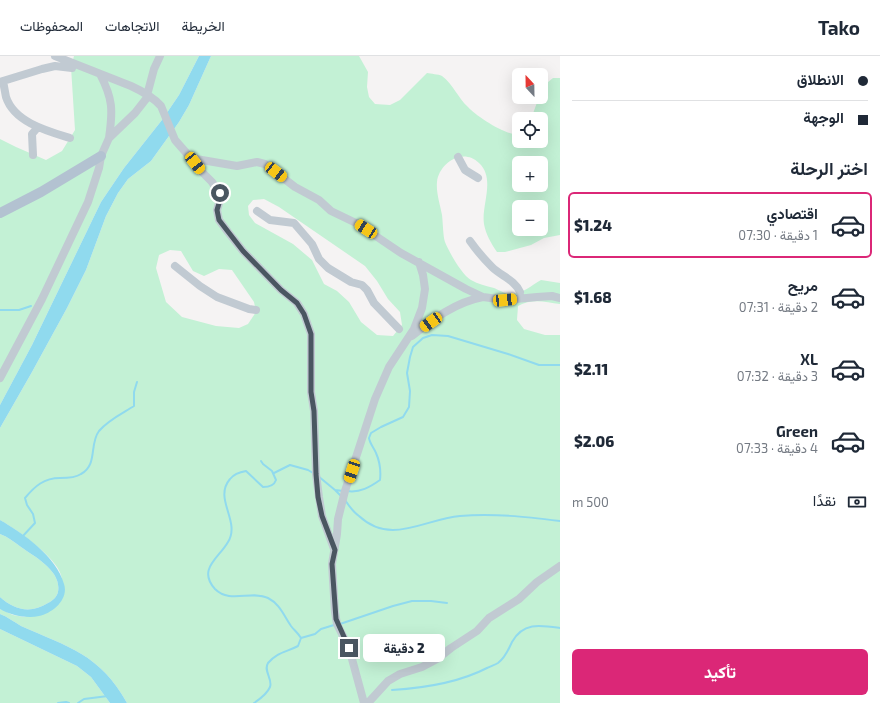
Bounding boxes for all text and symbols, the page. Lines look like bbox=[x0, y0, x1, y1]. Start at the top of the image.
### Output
text: Tako bbox=[818, 16, 860, 39]
text: المحفوظات bbox=[20, 17, 83, 34]
text: الاتجاهات bbox=[105, 17, 159, 34]
text: الخريطة bbox=[181, 17, 225, 34]
north arrow bbox=[512, 68, 548, 104]
map controls bbox=[512, 68, 548, 236]
text: الانطلاق bbox=[797, 70, 844, 88]
text: الوجهة bbox=[803, 108, 844, 126]
button: locate bbox=[512, 112, 548, 148]
car bbox=[183, 150, 207, 176]
button: + bbox=[512, 156, 548, 192]
text: اختر الرحلة bbox=[790, 157, 868, 179]
car bbox=[263, 160, 289, 184]
route start bbox=[211, 184, 229, 202]
button: − bbox=[512, 200, 548, 236]
text: اقتصادي bbox=[766, 204, 818, 222]
icon: car bbox=[830, 207, 866, 243]
text: $1.24 bbox=[574, 216, 612, 234]
car bbox=[353, 217, 379, 241]
text: 1 دقيقة · 07:30 bbox=[738, 227, 818, 243]
text: مريح bbox=[788, 276, 818, 294]
icon: car bbox=[830, 279, 866, 315]
text: $1.68 bbox=[574, 288, 612, 306]
car bbox=[492, 293, 518, 307]
text: 2 دقيقة · 07:31 bbox=[739, 299, 818, 315]
car bbox=[418, 310, 444, 334]
text: XL bbox=[800, 350, 818, 368]
icon: car bbox=[830, 351, 866, 387]
text: $2.11 bbox=[574, 360, 608, 378]
text: 3 دقيقة · 07:32 bbox=[737, 368, 818, 384]
text: Green bbox=[776, 422, 818, 440]
icon: car bbox=[830, 423, 866, 459]
text: $2.06 bbox=[574, 432, 614, 450]
text: 4 دقيقة · 07:33 bbox=[736, 440, 818, 456]
car bbox=[343, 458, 361, 484]
text: نقدًا bbox=[813, 491, 836, 509]
icon: cash bbox=[846, 491, 868, 513]
text: 500 m bbox=[572, 494, 609, 510]
callout: 2 دقيقة bbox=[363, 634, 445, 662]
route end bbox=[340, 639, 358, 657]
text: 2 دقيقة bbox=[383, 640, 425, 656]
button: تأكيد bbox=[572, 649, 868, 695]

